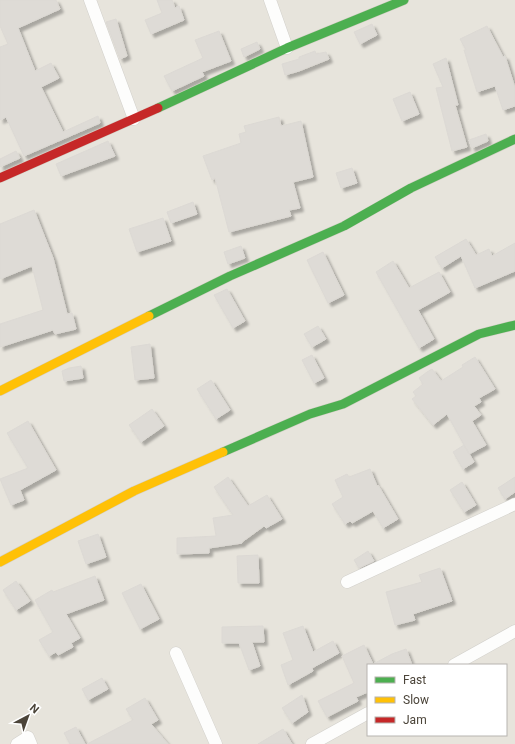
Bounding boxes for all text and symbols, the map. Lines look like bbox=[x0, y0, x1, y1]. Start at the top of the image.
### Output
legend bbox=[367, 664, 507, 736]
text: Fast bbox=[403, 673, 426, 687]
text: Slow bbox=[403, 693, 429, 707]
north arrow bbox=[8, 696, 48, 736]
text: N bbox=[27, 701, 42, 716]
text: Jam bbox=[403, 713, 427, 727]

